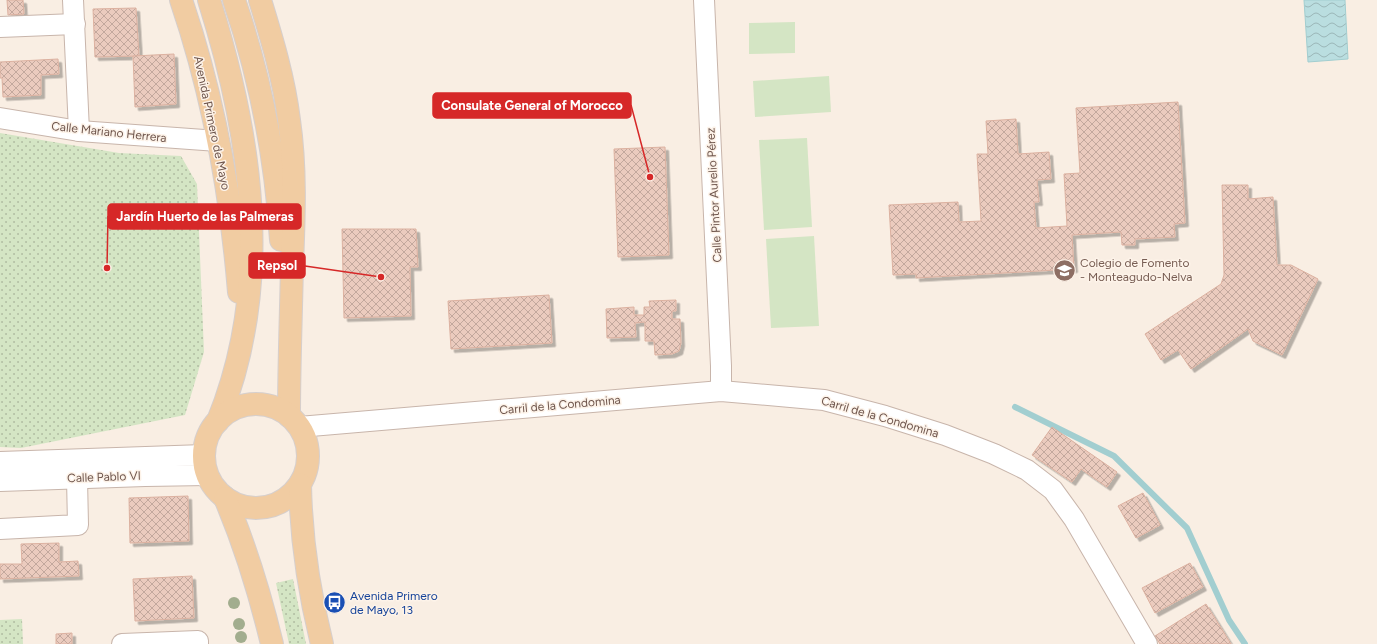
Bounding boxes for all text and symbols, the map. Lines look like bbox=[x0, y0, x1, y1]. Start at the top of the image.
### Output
street label: Avenida Primero de Mayo bbox=[191, 55, 233, 191]
callout: Consulate General of Morocco bbox=[433, 93, 631, 118]
text: Consulate General of Morocco bbox=[441, 98, 623, 113]
street label: Calle Mariano Herrera bbox=[51, 119, 167, 145]
street label: Calle Pintor Aurelio Pérez bbox=[703, 127, 725, 263]
callout: Jardín Huerto de las Palmeras bbox=[108, 204, 301, 229]
text: Jardín Huerto de las Palmeras bbox=[116, 209, 294, 224]
callout: Repsol bbox=[249, 253, 305, 278]
place label: Colegio de Fomento - Monteagudo-Nelva bbox=[1080, 256, 1192, 284]
school or university icon: Colegio de Fomento - Monteagudo-Nelva bbox=[1051, 257, 1077, 283]
text: Repsol bbox=[257, 258, 297, 273]
street label: Carril de la Condomina bbox=[499, 393, 621, 417]
street label: Carril de la Condomina bbox=[820, 394, 940, 440]
street label: Calle Pablo VI bbox=[67, 469, 141, 485]
place label: Avenida Primero de Mayo, 13 bbox=[350, 589, 438, 617]
bus stop icon: Avenida Primero de Mayo, 13 bbox=[321, 590, 347, 616]

